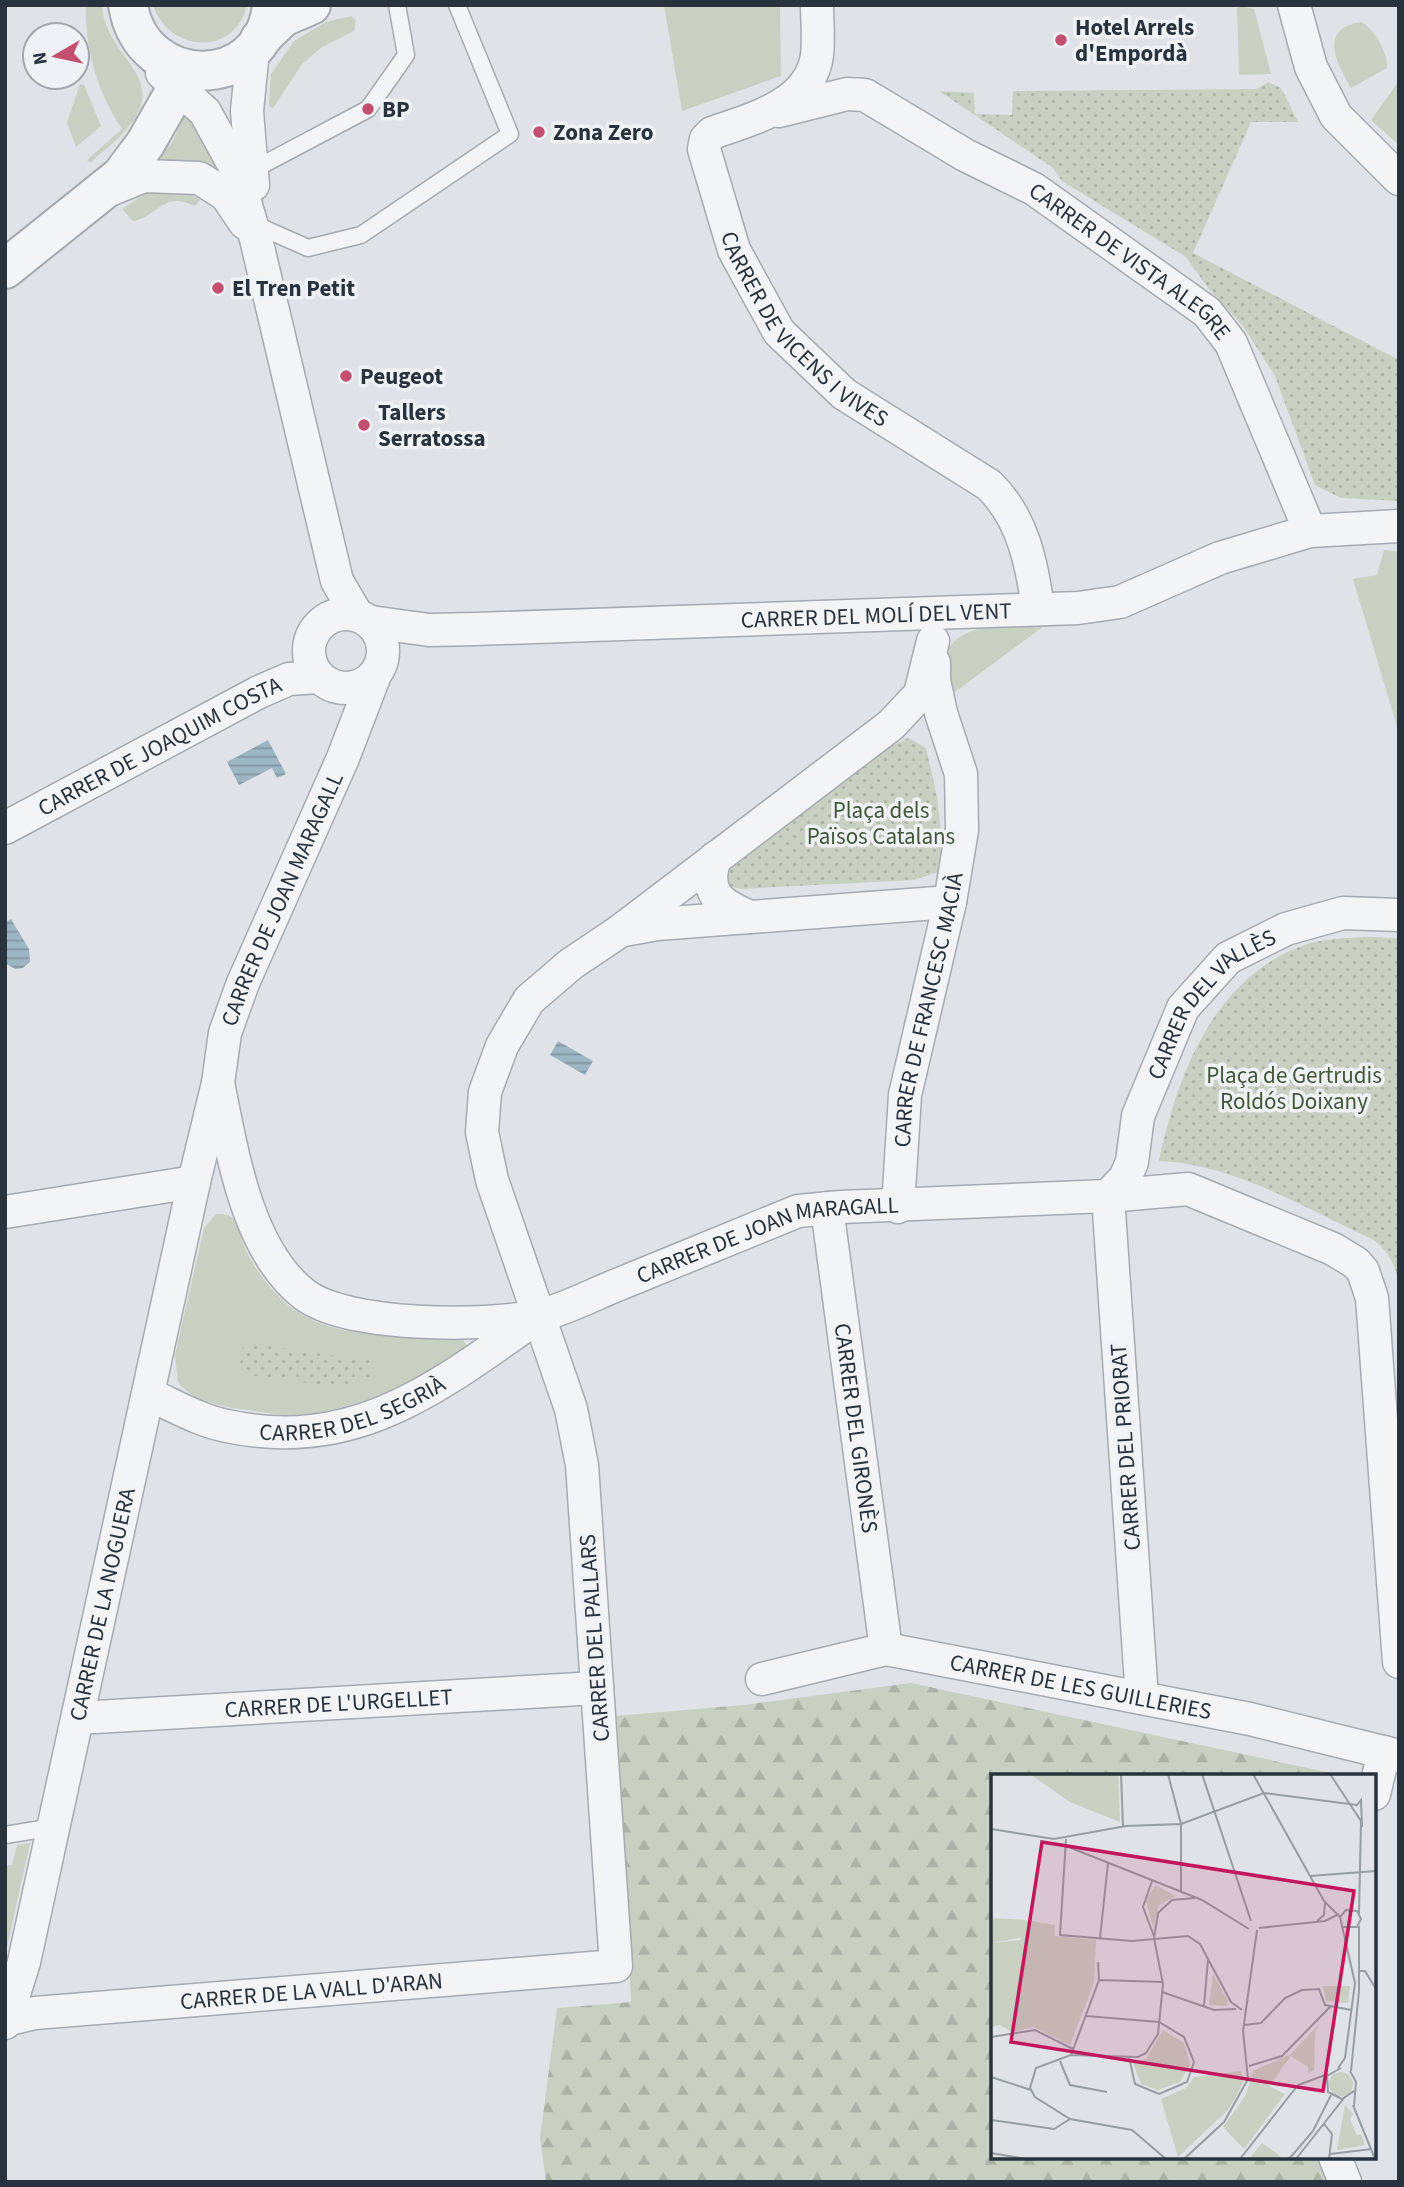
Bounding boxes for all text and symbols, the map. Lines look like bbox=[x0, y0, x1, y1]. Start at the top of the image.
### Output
place label: Hotel Arrels d'Empordà bbox=[1075, 11, 1194, 70]
north arrow bbox=[21, 21, 91, 91]
marker: Hotel Arrels d'Empordà bbox=[1053, 32, 1069, 48]
text: N bbox=[26, 50, 55, 67]
place label: BP bbox=[382, 93, 410, 126]
marker: BP bbox=[360, 101, 376, 117]
place label: Zona Zero bbox=[553, 116, 654, 149]
marker: Zona Zero bbox=[531, 124, 547, 140]
street label: CARRER DE VISTA ALEGRE bbox=[1022, 174, 1239, 347]
street label: CARRER DE VICENS I VIVES bbox=[712, 227, 895, 435]
place label: El Tren Petit bbox=[232, 272, 355, 305]
marker: El Tren Petit bbox=[210, 280, 226, 296]
place label: Peugeot bbox=[360, 360, 443, 393]
marker: Peugeot bbox=[338, 368, 354, 384]
place label: Tallers Serratossa bbox=[378, 396, 486, 455]
marker: Tallers Serratossa bbox=[356, 417, 372, 433]
street label: CARRER DEL MOLÍ DEL VENT bbox=[740, 594, 1012, 637]
street label: CARRER DE JOAQUIM COSTA bbox=[32, 668, 287, 825]
street label: CARRER DE JOAN MARAGALL bbox=[213, 767, 352, 1031]
park label: Plaça dels Països Catalans bbox=[807, 794, 955, 853]
street label: CARRER DE FRANCESC MACIÀ bbox=[886, 870, 972, 1148]
street label: CARRER DEL VALLÈS bbox=[1139, 921, 1281, 1085]
park label: Plaça de Gertrudis Roldós Doixany bbox=[1206, 1059, 1382, 1118]
street label: CARRER DE JOAN MARAGALL bbox=[631, 1189, 899, 1292]
street label: CARRER DEL GIRONÈS bbox=[826, 1321, 886, 1535]
street label: CARRER DEL PRIORAT bbox=[1102, 1342, 1149, 1552]
street label: CARRER DEL SEGRIÀ bbox=[258, 1368, 452, 1449]
street label: CARRER DE LA NOGUERA bbox=[61, 1484, 144, 1724]
street label: CARRER DEL PALLARS bbox=[571, 1533, 618, 1743]
street label: CARRER DE LES GUILLERIES bbox=[947, 1646, 1214, 1728]
street label: CARRER DE L'URGELLET bbox=[224, 1680, 454, 1727]
inset map bbox=[991, 1774, 1376, 2159]
street label: CARRER DE LA VALL D'ARAN bbox=[179, 1964, 444, 2018]

